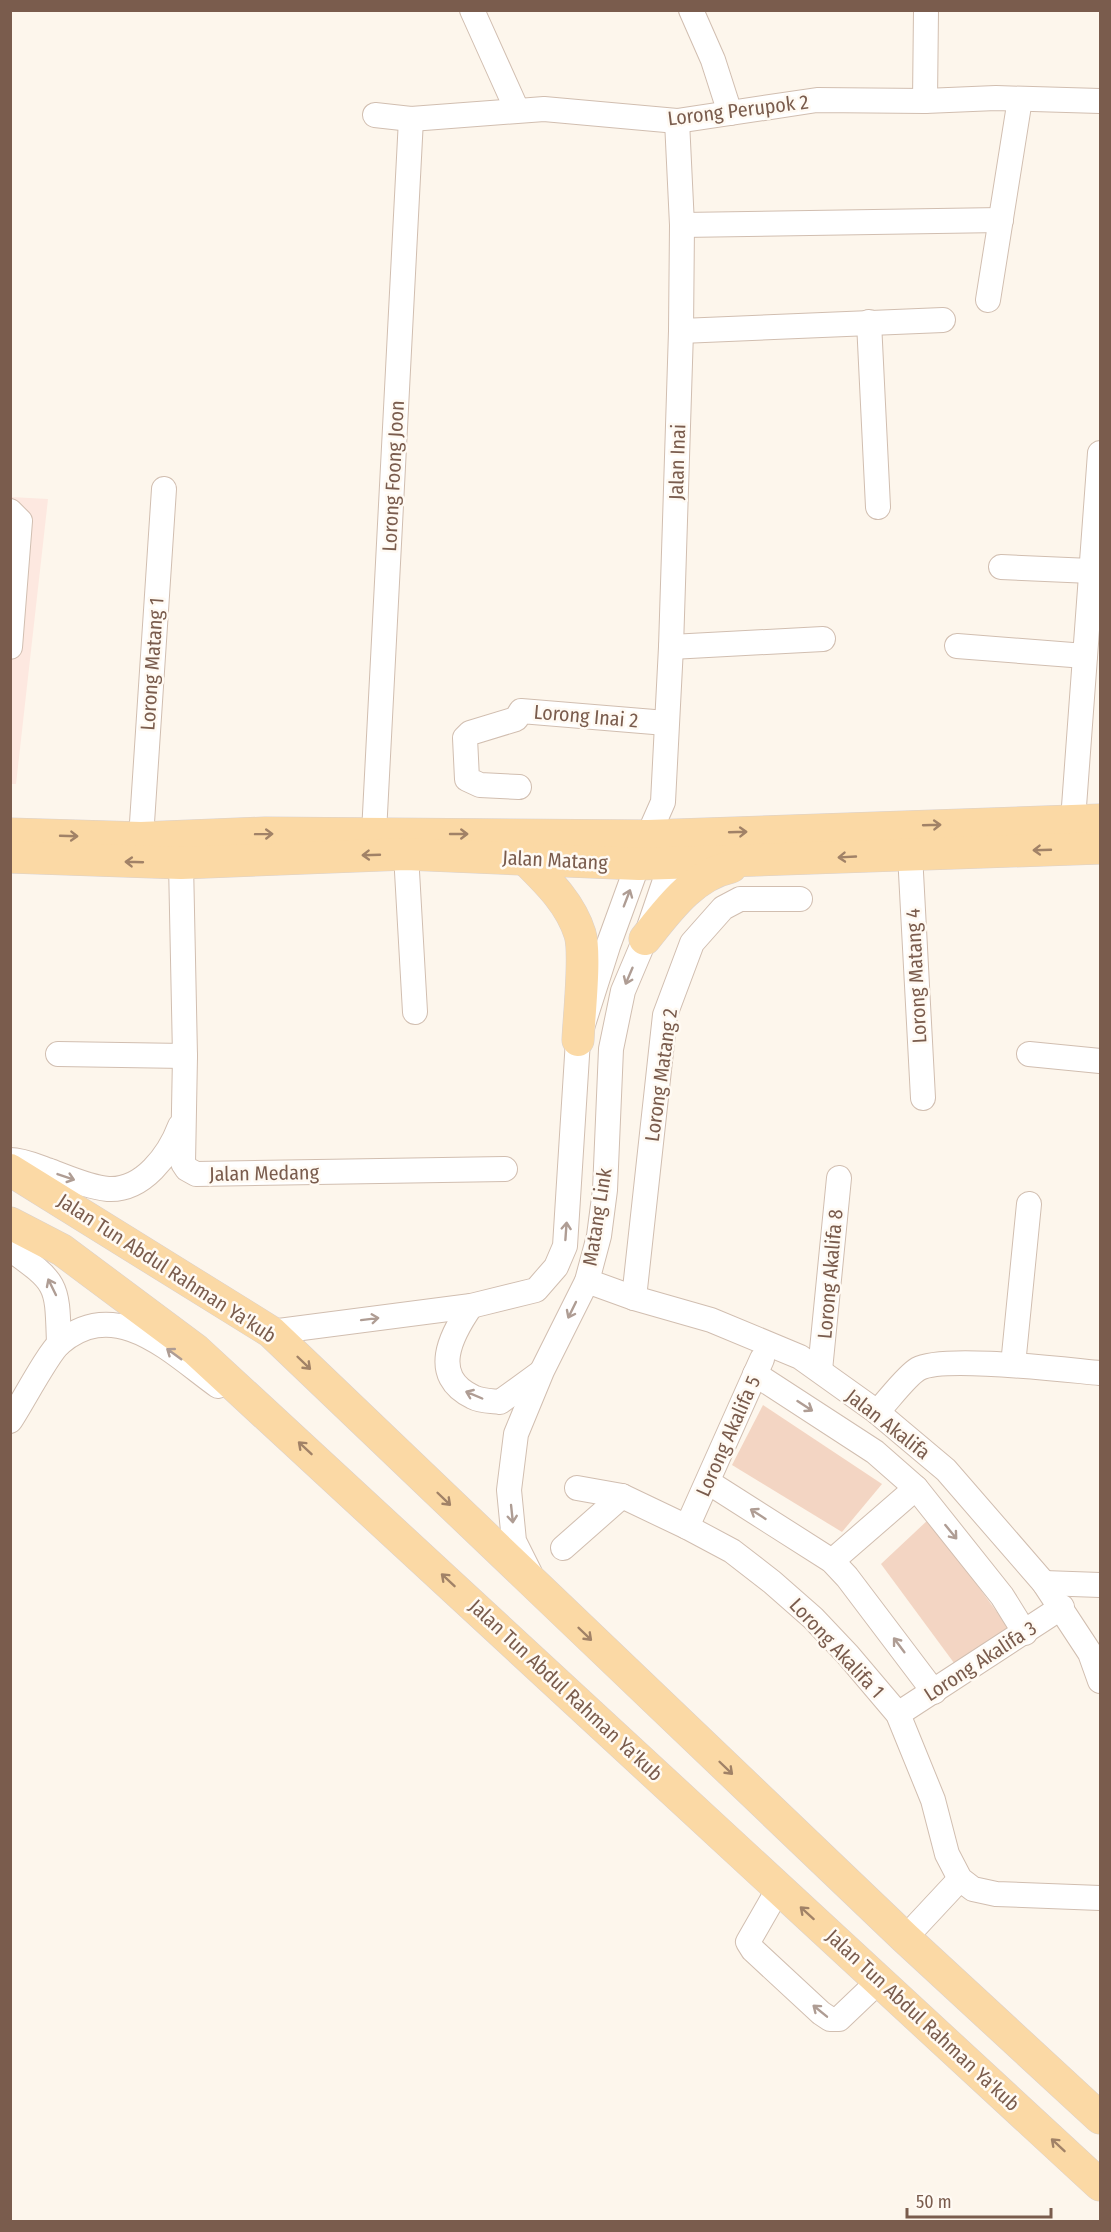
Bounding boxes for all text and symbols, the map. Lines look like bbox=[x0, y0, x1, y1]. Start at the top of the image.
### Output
street label: Lorong Perupok 2 bbox=[666, 89, 810, 131]
street label: Lorong Foong Joon bbox=[377, 400, 409, 552]
street label: Jalan Inai bbox=[664, 424, 690, 500]
street label: Lorong Matang 1 bbox=[135, 597, 169, 731]
street label: Lorong Inai 2 bbox=[533, 699, 639, 733]
one-way arrow bbox=[922, 819, 942, 830]
one-way arrow bbox=[727, 827, 747, 838]
one-way arrow bbox=[253, 828, 273, 839]
one-way arrow bbox=[448, 828, 468, 840]
one-way arrow bbox=[58, 830, 78, 841]
one-way arrow bbox=[1033, 844, 1053, 855]
street label: Jalan Matang bbox=[502, 845, 609, 875]
one-way arrow bbox=[362, 850, 382, 861]
one-way arrow bbox=[838, 852, 858, 863]
one-way arrow bbox=[125, 856, 145, 867]
one-way arrow bbox=[622, 889, 633, 908]
street label: Lorong Matang 4 bbox=[900, 908, 932, 1044]
one-way arrow bbox=[623, 967, 634, 985]
street label: Lorong Matang 2 bbox=[640, 1007, 682, 1143]
street label: Jalan Medang bbox=[209, 1160, 320, 1186]
street label: Matang Link bbox=[577, 1166, 617, 1268]
one-way arrow bbox=[56, 1172, 75, 1183]
street label: Jalan Tun Abdul Rahman Ya'kub bbox=[53, 1188, 281, 1348]
street label: Lorong Akalifa 8 bbox=[812, 1208, 848, 1340]
one-way arrow bbox=[561, 1222, 572, 1242]
one-way arrow bbox=[46, 1278, 58, 1296]
one-way arrow bbox=[566, 1301, 577, 1319]
one-way arrow bbox=[360, 1313, 380, 1324]
one-way arrow bbox=[166, 1348, 182, 1360]
one-way arrow bbox=[296, 1356, 311, 1371]
street label: Lorong Akalifa 5 bbox=[691, 1372, 765, 1500]
street label: Jalan Akalifa bbox=[841, 1384, 935, 1464]
one-way arrow bbox=[466, 1389, 484, 1400]
one-way arrow bbox=[796, 1399, 813, 1412]
one-way arrow bbox=[298, 1441, 313, 1455]
one-way arrow bbox=[437, 1491, 452, 1506]
one-way arrow bbox=[507, 1503, 518, 1523]
one-way arrow bbox=[750, 1508, 767, 1520]
one-way arrow bbox=[944, 1524, 957, 1540]
one-way arrow bbox=[441, 1574, 456, 1588]
street label: Lorong Akalifa 1 bbox=[785, 1593, 889, 1703]
street label: Jalan Tun Abdul Rahman Ya'kub bbox=[464, 1594, 668, 1786]
street label: Lorong Akalifa 3 bbox=[919, 1616, 1041, 1706]
one-way arrow bbox=[577, 1626, 592, 1640]
one-way arrow bbox=[892, 1637, 905, 1653]
one-way arrow bbox=[719, 1761, 734, 1775]
one-way arrow bbox=[800, 1906, 815, 1920]
street label: Jalan Tun Abdul Rahman Ya'kub bbox=[821, 1924, 1025, 2116]
one-way arrow bbox=[812, 2005, 828, 2018]
one-way arrow bbox=[1050, 2138, 1065, 2152]
scale bar bbox=[907, 2181, 1051, 2219]
text: 50 m bbox=[916, 2191, 952, 2213]

